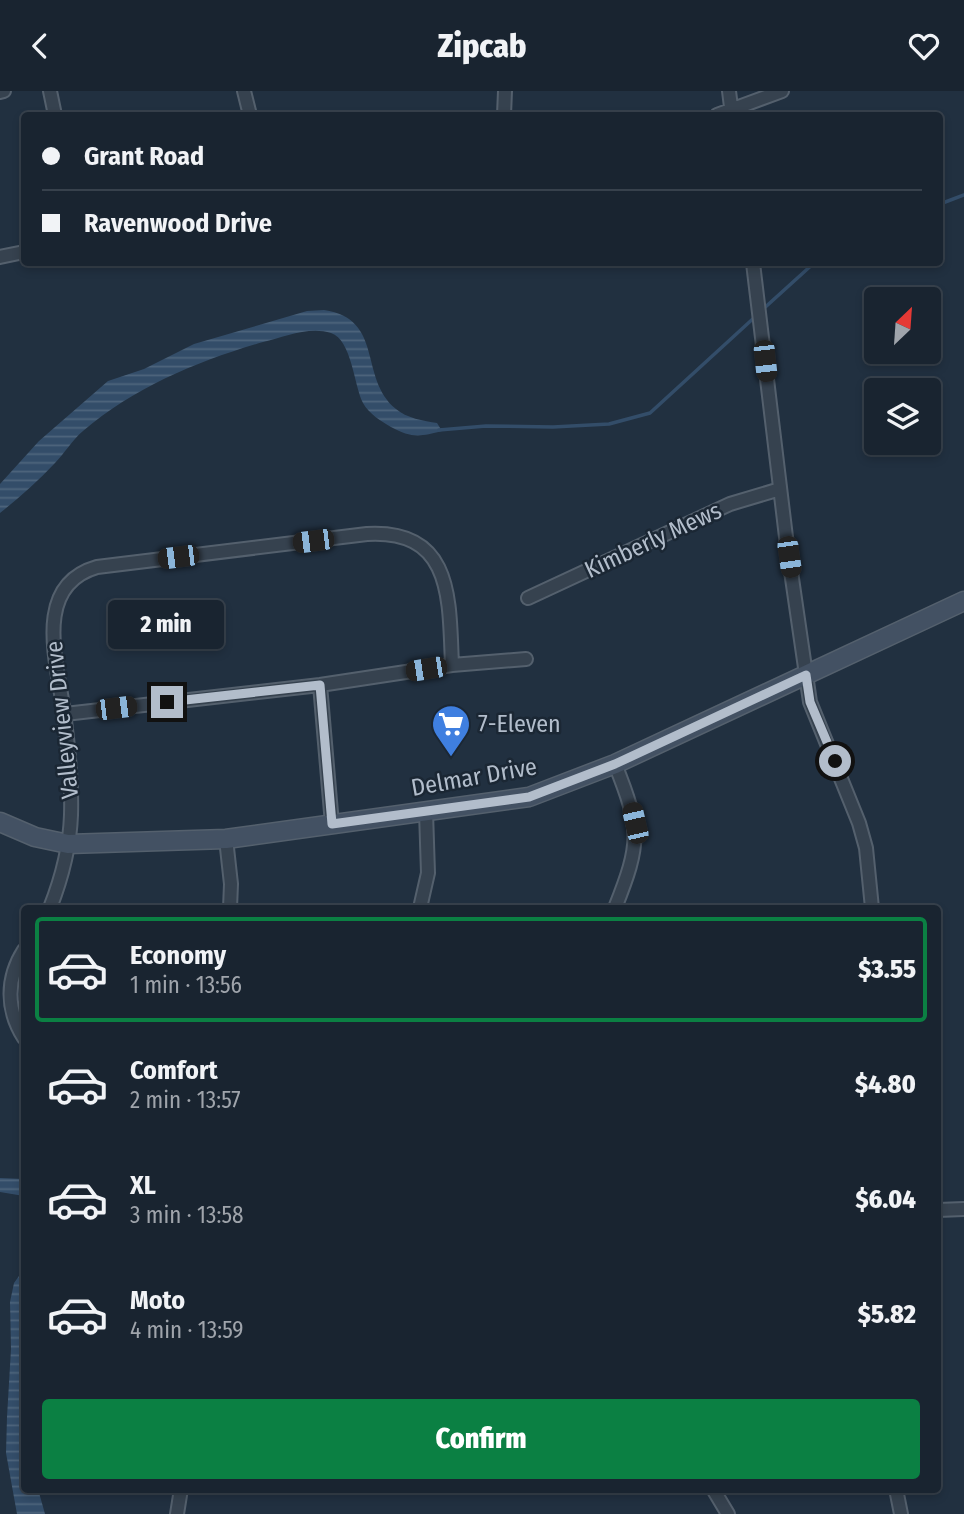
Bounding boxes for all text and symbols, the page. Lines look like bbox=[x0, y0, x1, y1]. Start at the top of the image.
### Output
icon: back bbox=[21, 27, 59, 65]
text: Zipcab bbox=[438, 27, 526, 65]
icon: heart bbox=[905, 27, 943, 65]
text: Grant Road bbox=[84, 141, 204, 172]
text: Ravenwood Drive bbox=[84, 208, 272, 239]
north arrow bbox=[864, 287, 942, 364]
map controls bbox=[864, 287, 941, 455]
car bbox=[753, 339, 778, 383]
button: layers bbox=[864, 378, 941, 455]
street label: Kimberly Mews bbox=[580, 496, 726, 584]
car bbox=[291, 528, 336, 554]
car bbox=[776, 535, 803, 579]
car bbox=[156, 544, 201, 570]
callout: 2 min bbox=[109, 601, 225, 649]
text: 2 min bbox=[141, 610, 191, 638]
street label: Valleyview Drive bbox=[40, 640, 84, 800]
car bbox=[404, 655, 449, 683]
route end bbox=[151, 686, 183, 718]
car bbox=[94, 695, 139, 721]
supermarket icon: 7-Eleven bbox=[430, 703, 472, 758]
place label: 7-Eleven bbox=[478, 710, 561, 738]
route start bbox=[819, 745, 851, 777]
street label: Delmar Drive bbox=[409, 752, 539, 802]
car bbox=[621, 800, 650, 846]
icon: car bbox=[46, 938, 109, 1001]
text: Economy bbox=[130, 940, 226, 971]
text: $3.55 bbox=[858, 954, 916, 985]
text: 1 min · 13:56 bbox=[130, 971, 242, 999]
icon: car bbox=[46, 1053, 109, 1116]
text: Comfort bbox=[130, 1055, 218, 1086]
text: $4.80 bbox=[855, 1069, 916, 1100]
text: 2 min · 13:57 bbox=[130, 1086, 241, 1114]
icon: car bbox=[46, 1168, 109, 1231]
text: XL bbox=[130, 1170, 156, 1201]
text: $6.04 bbox=[855, 1184, 916, 1215]
text: 3 min · 13:58 bbox=[130, 1201, 243, 1229]
icon: car bbox=[46, 1283, 109, 1346]
text: Moto bbox=[130, 1285, 185, 1316]
text: $5.82 bbox=[858, 1299, 916, 1330]
text: 4 min · 13:59 bbox=[130, 1316, 244, 1344]
button: Confirm bbox=[42, 1399, 920, 1479]

